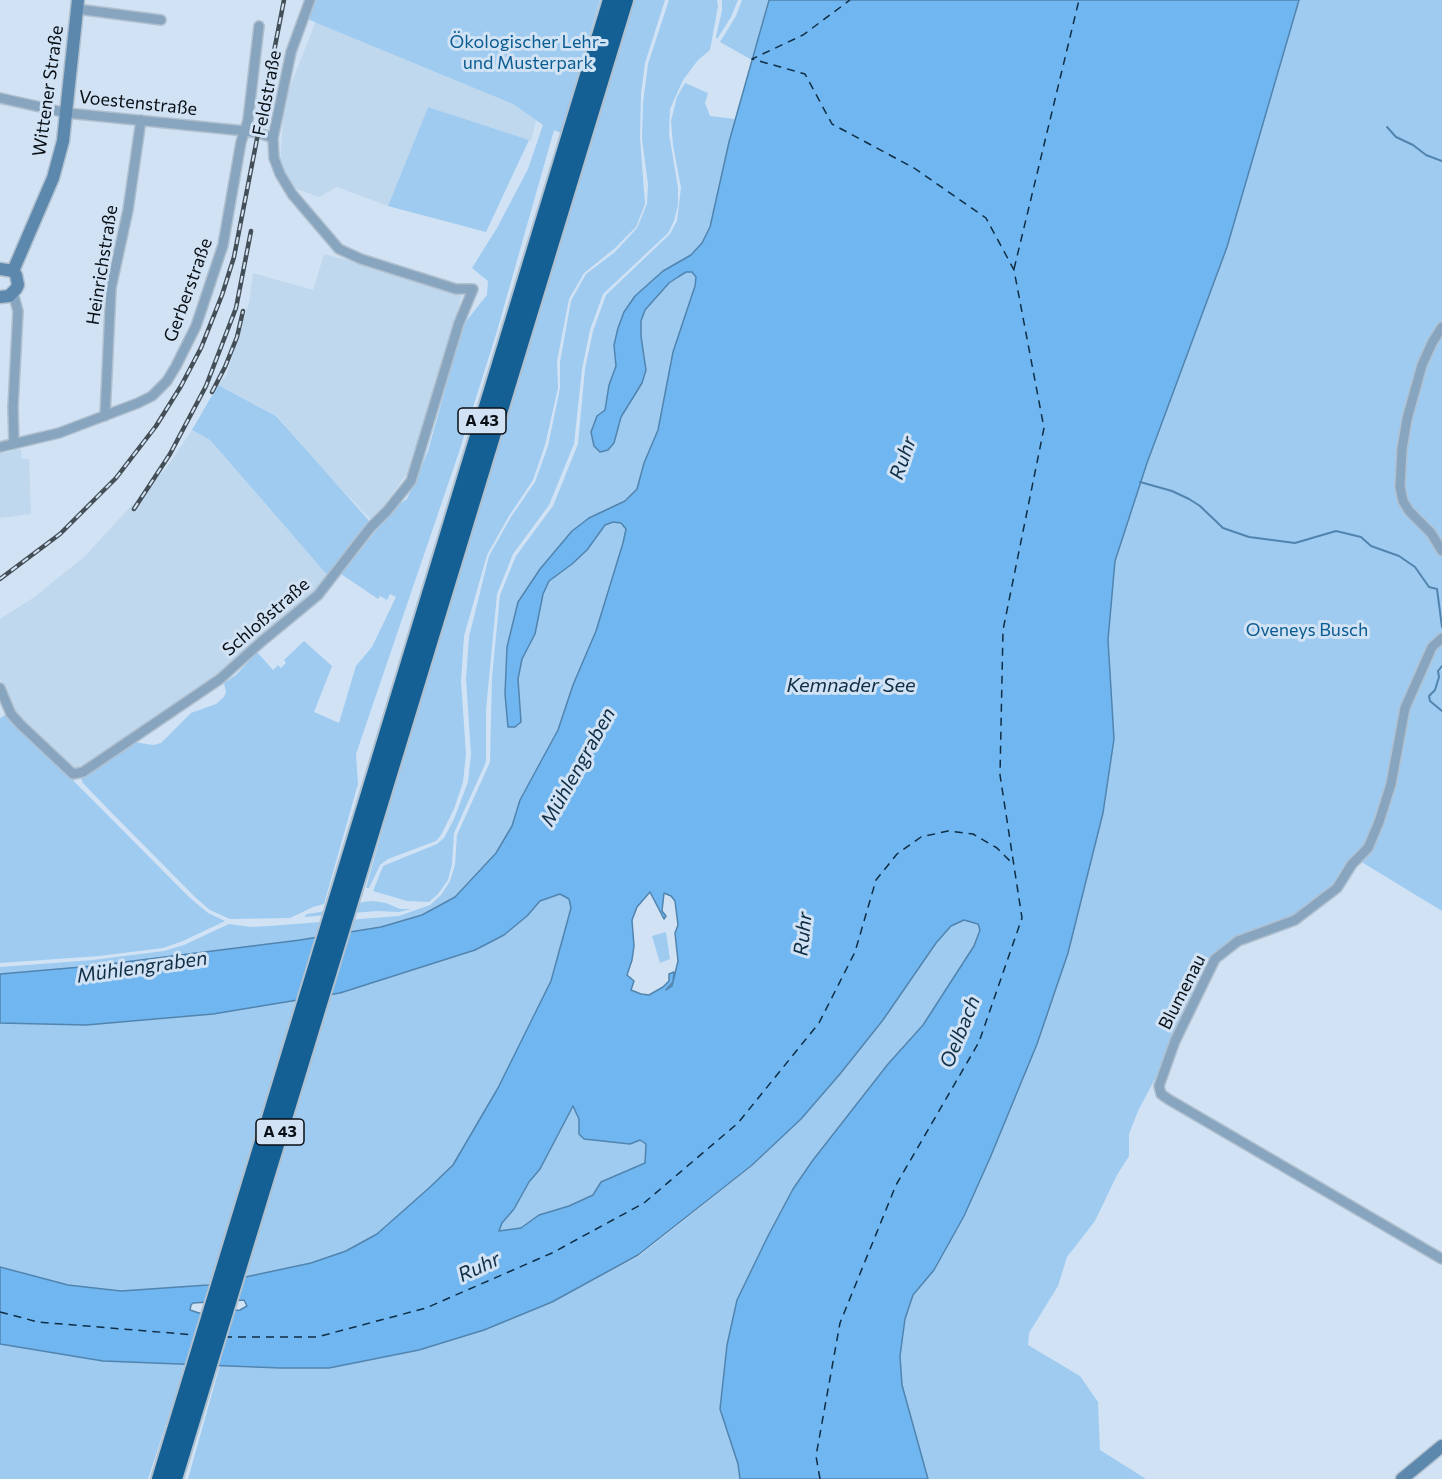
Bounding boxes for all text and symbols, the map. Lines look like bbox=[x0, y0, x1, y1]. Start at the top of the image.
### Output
street label: Wittener Straße bbox=[28, 24, 68, 158]
park label: Ökologischer Lehr- und Musterpark bbox=[450, 31, 606, 74]
street label: Feldstraße bbox=[248, 48, 286, 138]
street label: Voestenstraße bbox=[78, 86, 198, 120]
street label: Heinrichstraße bbox=[82, 203, 122, 327]
street label: Gerberstraße bbox=[159, 235, 217, 345]
road number: A 43 bbox=[458, 408, 506, 434]
water label: Ruhr bbox=[885, 433, 921, 483]
street label: Schloßstraße bbox=[218, 573, 314, 661]
park label: Oveneys Busch bbox=[1246, 619, 1368, 641]
water label: Kemnader See bbox=[786, 673, 916, 697]
water label: Mühlengraben bbox=[536, 704, 620, 830]
water label: Ruhr bbox=[789, 911, 817, 957]
water label: Mühlengraben bbox=[75, 946, 209, 988]
street label: Blumenau bbox=[1154, 951, 1210, 1033]
water label: Oelbach bbox=[935, 992, 985, 1072]
road number: A 43 bbox=[256, 1119, 304, 1145]
water label: Ruhr bbox=[454, 1247, 504, 1287]

